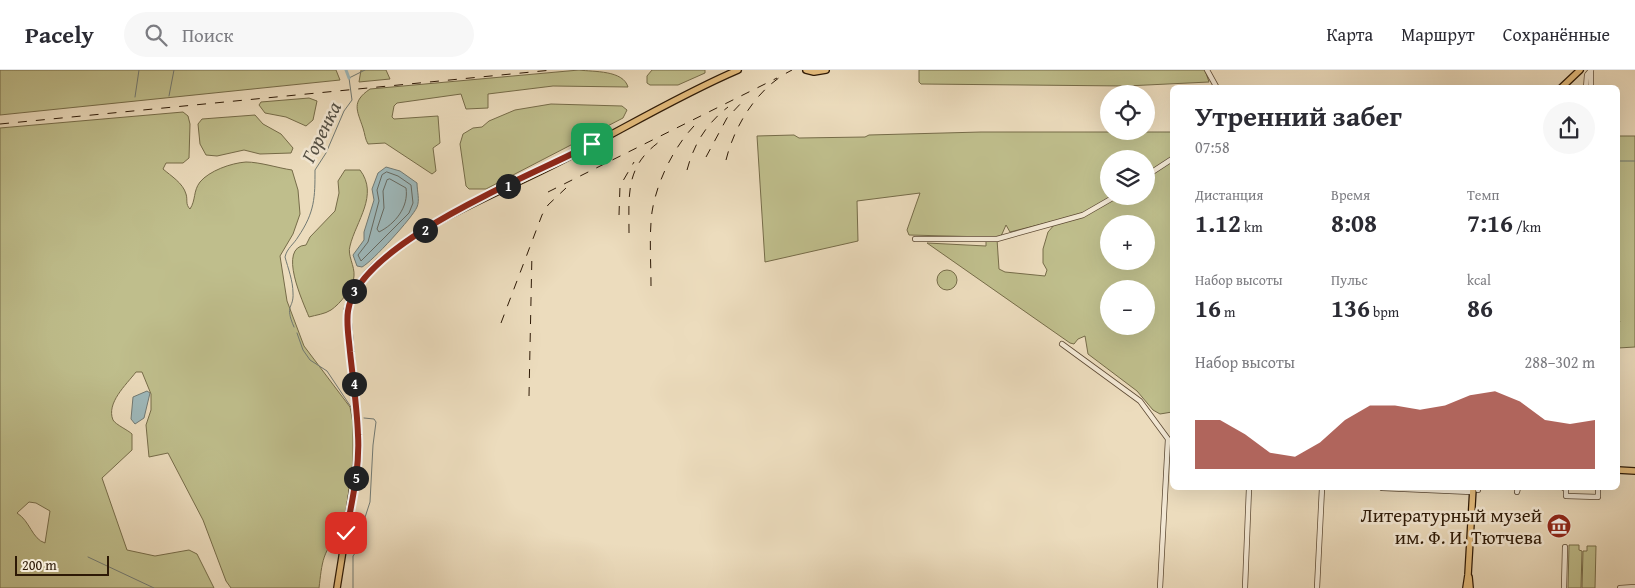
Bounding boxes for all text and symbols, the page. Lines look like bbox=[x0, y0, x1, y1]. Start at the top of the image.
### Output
search box bbox=[124, 12, 474, 57]
text: Pacely bbox=[25, 17, 94, 52]
icon: search bbox=[142, 21, 170, 49]
text: Поиск bbox=[182, 21, 234, 49]
text: Карта bbox=[1327, 21, 1373, 48]
text: Маршрут bbox=[1401, 21, 1475, 48]
text: Сохранённые bbox=[1503, 21, 1610, 48]
map controls bbox=[1100, 85, 1155, 335]
button: locate bbox=[1100, 85, 1155, 140]
text: Утренний забег bbox=[1195, 95, 1402, 136]
water label: Горенка bbox=[293, 96, 348, 168]
button: share bbox=[1543, 102, 1595, 154]
pin bbox=[571, 123, 613, 165]
icon: arrive bbox=[578, 130, 606, 158]
text: 07:58 bbox=[1195, 135, 1230, 159]
button: layers bbox=[1100, 150, 1155, 205]
pin: 1 bbox=[496, 174, 520, 198]
text: 1 bbox=[505, 176, 512, 196]
text: Дистанция bbox=[1195, 185, 1263, 205]
text: Время bbox=[1331, 185, 1370, 205]
text: Темп bbox=[1467, 185, 1499, 205]
text: 1.12 bbox=[1195, 205, 1241, 241]
text: 8:08 bbox=[1331, 205, 1377, 241]
text: 7:16 bbox=[1467, 205, 1513, 241]
button: + bbox=[1100, 215, 1155, 270]
text: km bbox=[1241, 217, 1263, 237]
text: /km bbox=[1513, 217, 1541, 237]
pin: 2 bbox=[412, 218, 438, 242]
text: 2 bbox=[422, 220, 429, 240]
text: Набор высоты bbox=[1195, 270, 1282, 290]
text: Пульс bbox=[1331, 270, 1368, 290]
text: kcal bbox=[1467, 270, 1491, 290]
pin: 3 bbox=[342, 278, 366, 304]
button: − bbox=[1100, 280, 1155, 335]
text: 3 bbox=[351, 281, 358, 301]
text: 16 bbox=[1195, 290, 1221, 326]
text: 136 bbox=[1331, 290, 1370, 326]
text: 86 bbox=[1467, 290, 1493, 326]
text: m bbox=[1221, 302, 1235, 322]
text: bpm bbox=[1370, 302, 1399, 322]
text: Набор высоты bbox=[1195, 350, 1295, 374]
text: 288–302 m bbox=[1525, 350, 1595, 374]
pin: 4 bbox=[342, 372, 366, 396]
text: 4 bbox=[351, 374, 358, 394]
pin: 5 bbox=[344, 466, 368, 490]
text: 5 bbox=[353, 468, 360, 488]
place label: Литературный музей им. Ф. И. Тютчева bbox=[1361, 501, 1542, 551]
pin bbox=[325, 512, 367, 554]
museum icon: Литературный музей им. Ф. И. Тютчева bbox=[1546, 513, 1572, 539]
icon: check bbox=[332, 519, 360, 547]
scale bar bbox=[15, 553, 109, 576]
text: 200 m bbox=[22, 555, 57, 575]

